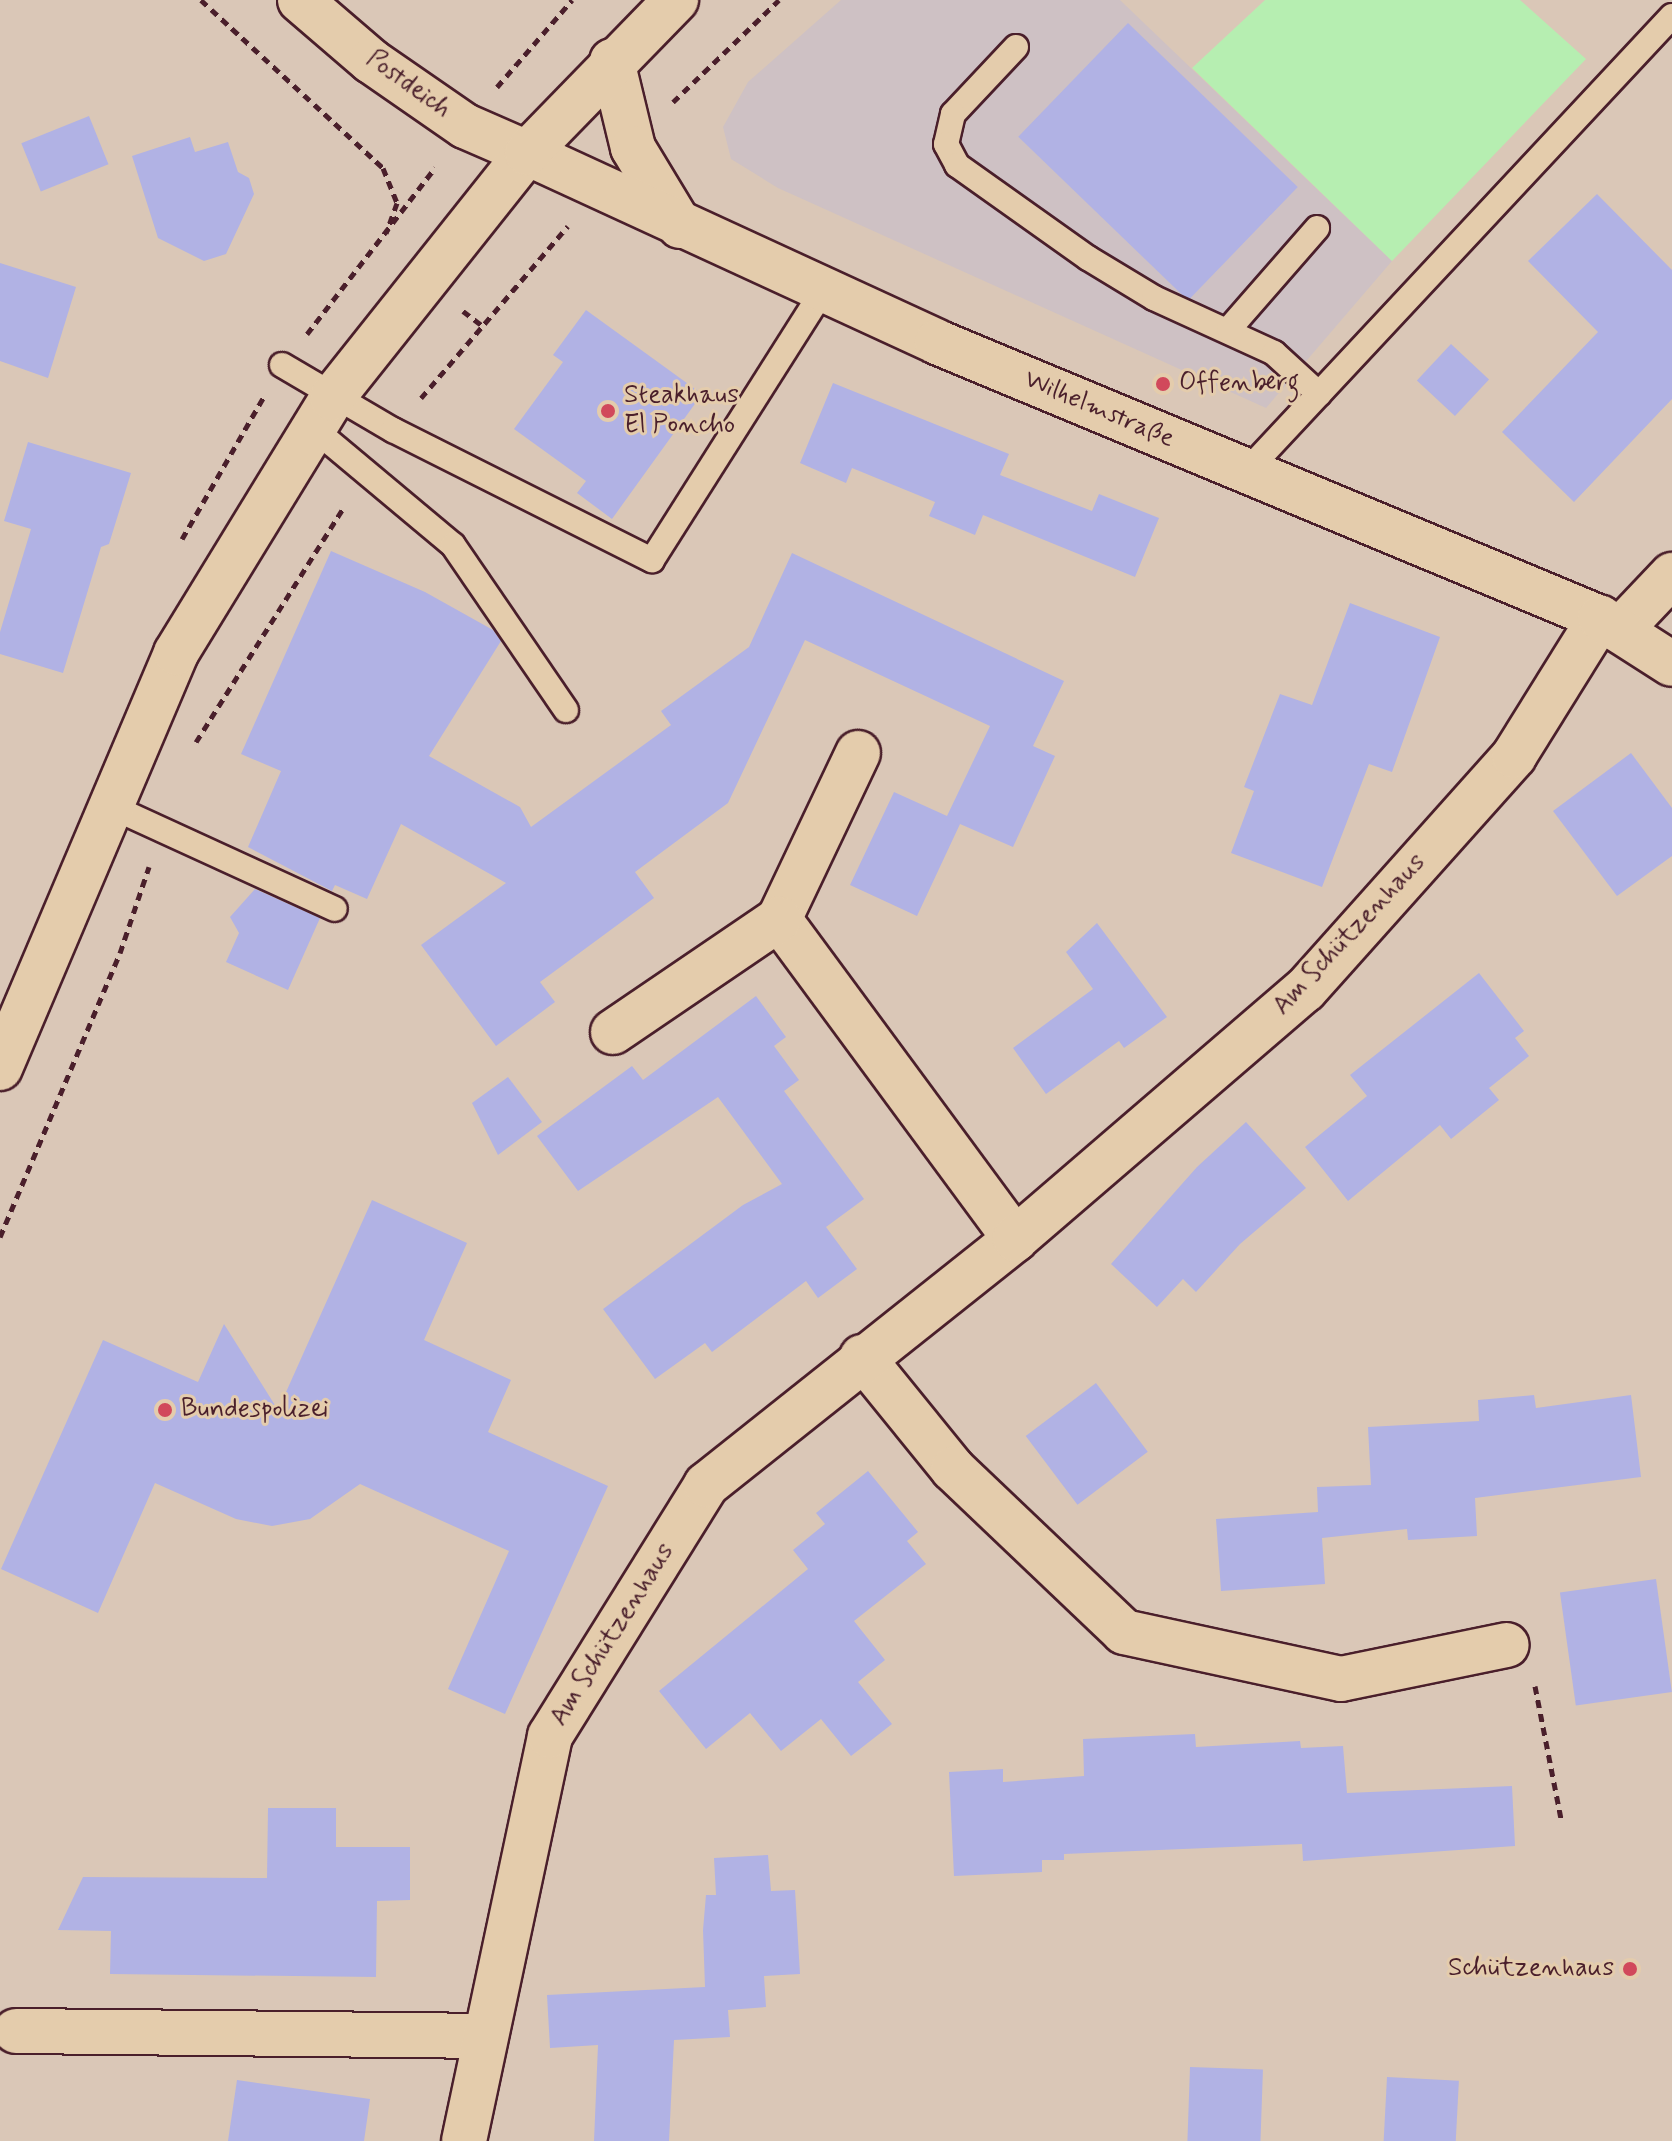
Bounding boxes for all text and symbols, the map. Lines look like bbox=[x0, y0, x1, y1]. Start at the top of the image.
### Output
street label: Postdeich bbox=[360, 44, 456, 126]
street label: Wilhelmstraße bbox=[1019, 364, 1179, 456]
place label: Offenberg bbox=[1179, 368, 1300, 400]
marker: Offenberg bbox=[1154, 375, 1172, 393]
place label: Steakhaus El Poncho bbox=[624, 380, 739, 442]
marker: Steakhaus El Poncho bbox=[599, 402, 617, 420]
street label: Am Schützenhaus bbox=[1267, 847, 1433, 1023]
place label: Bundespolizei bbox=[181, 1394, 328, 1426]
marker: Bundespolizei bbox=[156, 1401, 174, 1419]
street label: Am Schützenhaus bbox=[544, 1537, 682, 1733]
place label: Schützenhaus bbox=[1448, 1953, 1614, 1985]
marker: Schützenhaus bbox=[1621, 1960, 1639, 1978]

